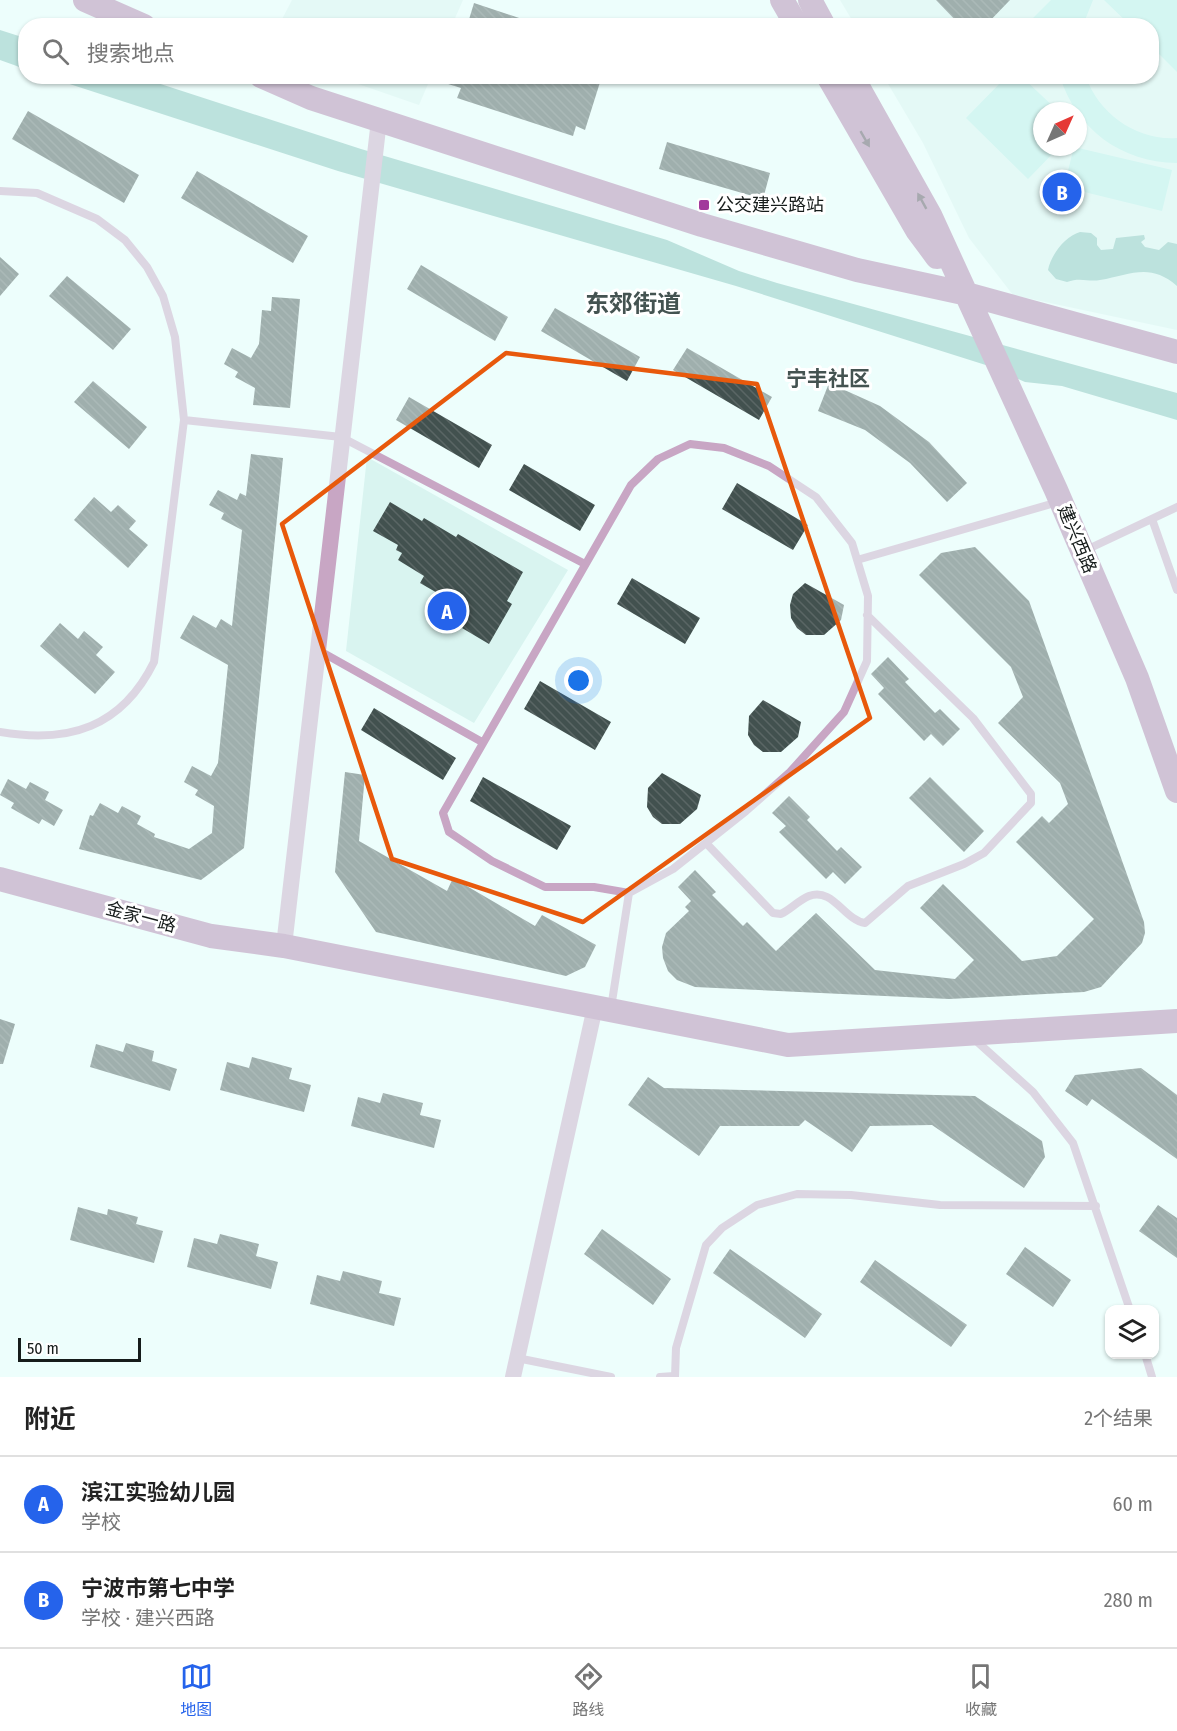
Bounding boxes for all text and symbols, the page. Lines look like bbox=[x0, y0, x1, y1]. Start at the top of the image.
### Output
search box bbox=[18, 18, 1159, 84]
icon: search bbox=[39, 35, 72, 68]
text: 搜索地点 bbox=[87, 40, 175, 67]
north arrow bbox=[1033, 102, 1087, 156]
one-way arrow bbox=[860, 131, 870, 148]
pin: B bbox=[1042, 170, 1082, 214]
one-way arrow bbox=[917, 193, 927, 210]
place label: 公交建兴路站 bbox=[716, 194, 824, 216]
marker: 公交建兴路站 bbox=[697, 198, 711, 212]
district label: 东郊街道 bbox=[585, 290, 681, 318]
district label: 宁丰社区 bbox=[786, 366, 870, 392]
street label: 建兴西路 bbox=[1053, 502, 1101, 576]
pin: A bbox=[428, 588, 466, 634]
your location bbox=[564, 666, 593, 695]
street label: 金家一路 bbox=[103, 897, 179, 937]
map controls bbox=[1105, 1305, 1159, 1359]
button: layers bbox=[1105, 1305, 1159, 1359]
scale bar bbox=[18, 1335, 141, 1362]
text: 50 m bbox=[27, 1339, 59, 1358]
text: 附近 bbox=[24, 1404, 76, 1435]
text: 2个结果 bbox=[1084, 1406, 1153, 1430]
text: 滨江实验幼儿园 bbox=[81, 1479, 235, 1506]
text: A bbox=[38, 1492, 49, 1516]
text: 60 m bbox=[1113, 1492, 1153, 1516]
text: 学校 bbox=[81, 1510, 121, 1534]
text: 宁波市第七中学 bbox=[81, 1575, 235, 1602]
text: B bbox=[38, 1588, 49, 1612]
text: 280 m bbox=[1104, 1588, 1153, 1612]
text: 学校 · 建兴西路 bbox=[81, 1606, 215, 1630]
tab: 地图 bbox=[180, 1660, 213, 1720]
tab: 路线 bbox=[572, 1660, 605, 1720]
tab: 收藏 bbox=[964, 1660, 997, 1720]

